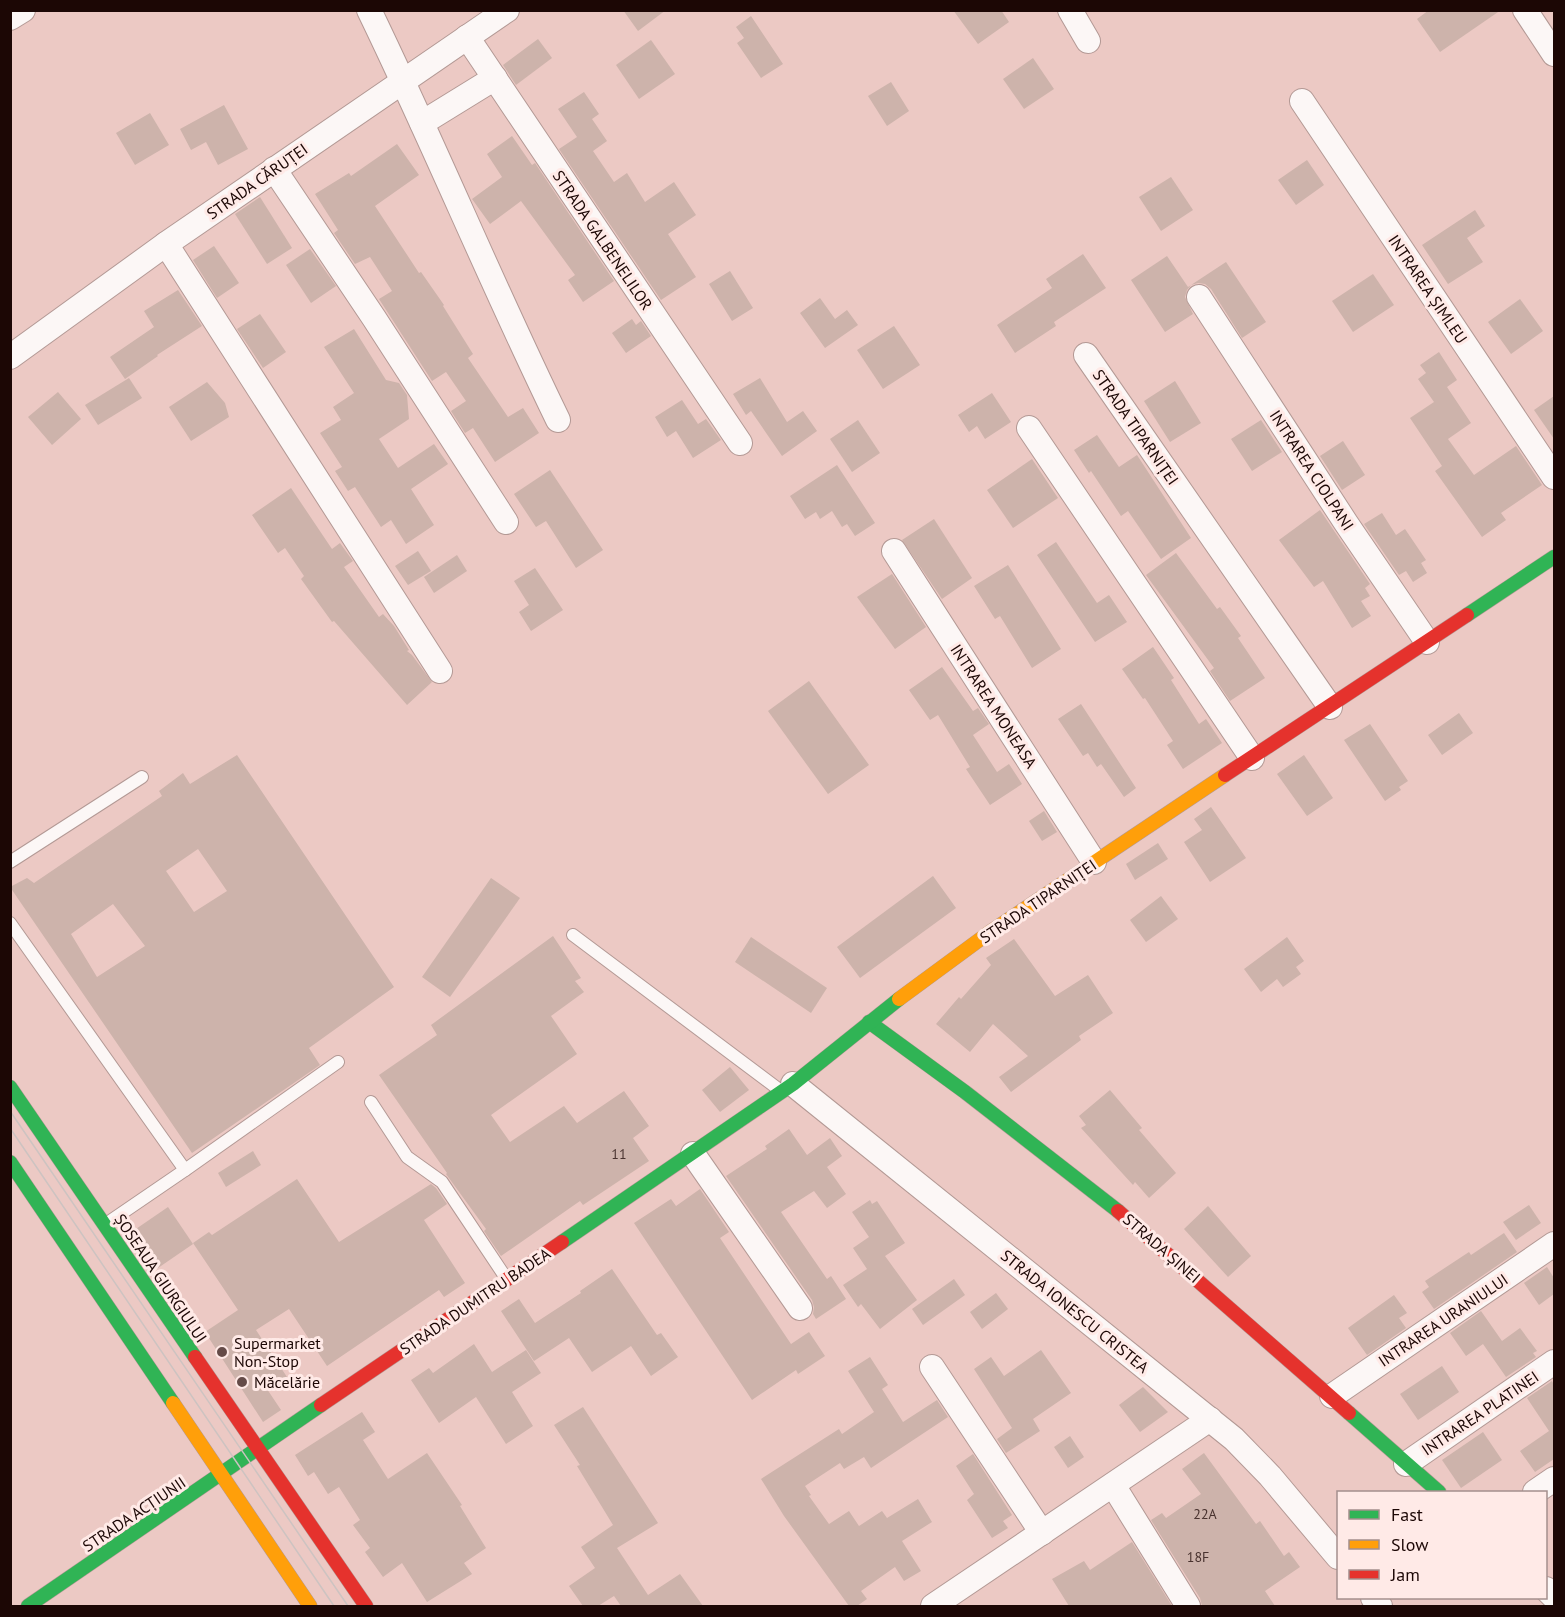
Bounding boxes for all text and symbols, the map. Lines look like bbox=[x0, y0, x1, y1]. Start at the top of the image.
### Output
street label: STRADA CĂRUȚEI bbox=[203, 139, 311, 223]
street label: STRADA GALBENELILOR bbox=[549, 166, 657, 314]
street label: INTRAREA ȘIMLEU bbox=[1384, 231, 1472, 347]
street label: STRADA TIPARNIȚEI bbox=[1089, 365, 1183, 489]
street label: INTRAREA CIOLPANI bbox=[1266, 406, 1358, 534]
street label: INTRAREA MONEASA bbox=[946, 640, 1042, 772]
street label: STRADA TIPARNIȚEI bbox=[976, 855, 1100, 947]
house number: 11 bbox=[611, 1145, 627, 1163]
street label: STRADA ȘINEI bbox=[1119, 1209, 1205, 1287]
street label: ȘOSEAUA GIURGIULUI bbox=[110, 1210, 212, 1346]
street label: STRADA DUMITRU BADEA bbox=[396, 1243, 555, 1359]
street label: STRADA IONESCU CRISTEA bbox=[997, 1245, 1154, 1377]
street label: INTRAREA URANIULUI bbox=[1374, 1269, 1512, 1371]
place label: Supermarket Non-Stop bbox=[234, 1333, 321, 1371]
marker: Supermarket Non-Stop bbox=[215, 1345, 229, 1359]
street label: INTRAREA PLATINEI bbox=[1418, 1366, 1542, 1460]
place label: Măcelărie bbox=[254, 1372, 320, 1392]
marker: Măcelărie bbox=[235, 1375, 249, 1389]
street label: STRADA ACȚIUNII bbox=[79, 1472, 189, 1556]
legend bbox=[1337, 1491, 1547, 1599]
text: Fast bbox=[1391, 1503, 1423, 1526]
house number: 22A bbox=[1193, 1505, 1218, 1523]
text: Slow bbox=[1391, 1533, 1429, 1556]
house number: 18F bbox=[1187, 1548, 1209, 1566]
text: Jam bbox=[1390, 1563, 1420, 1586]

